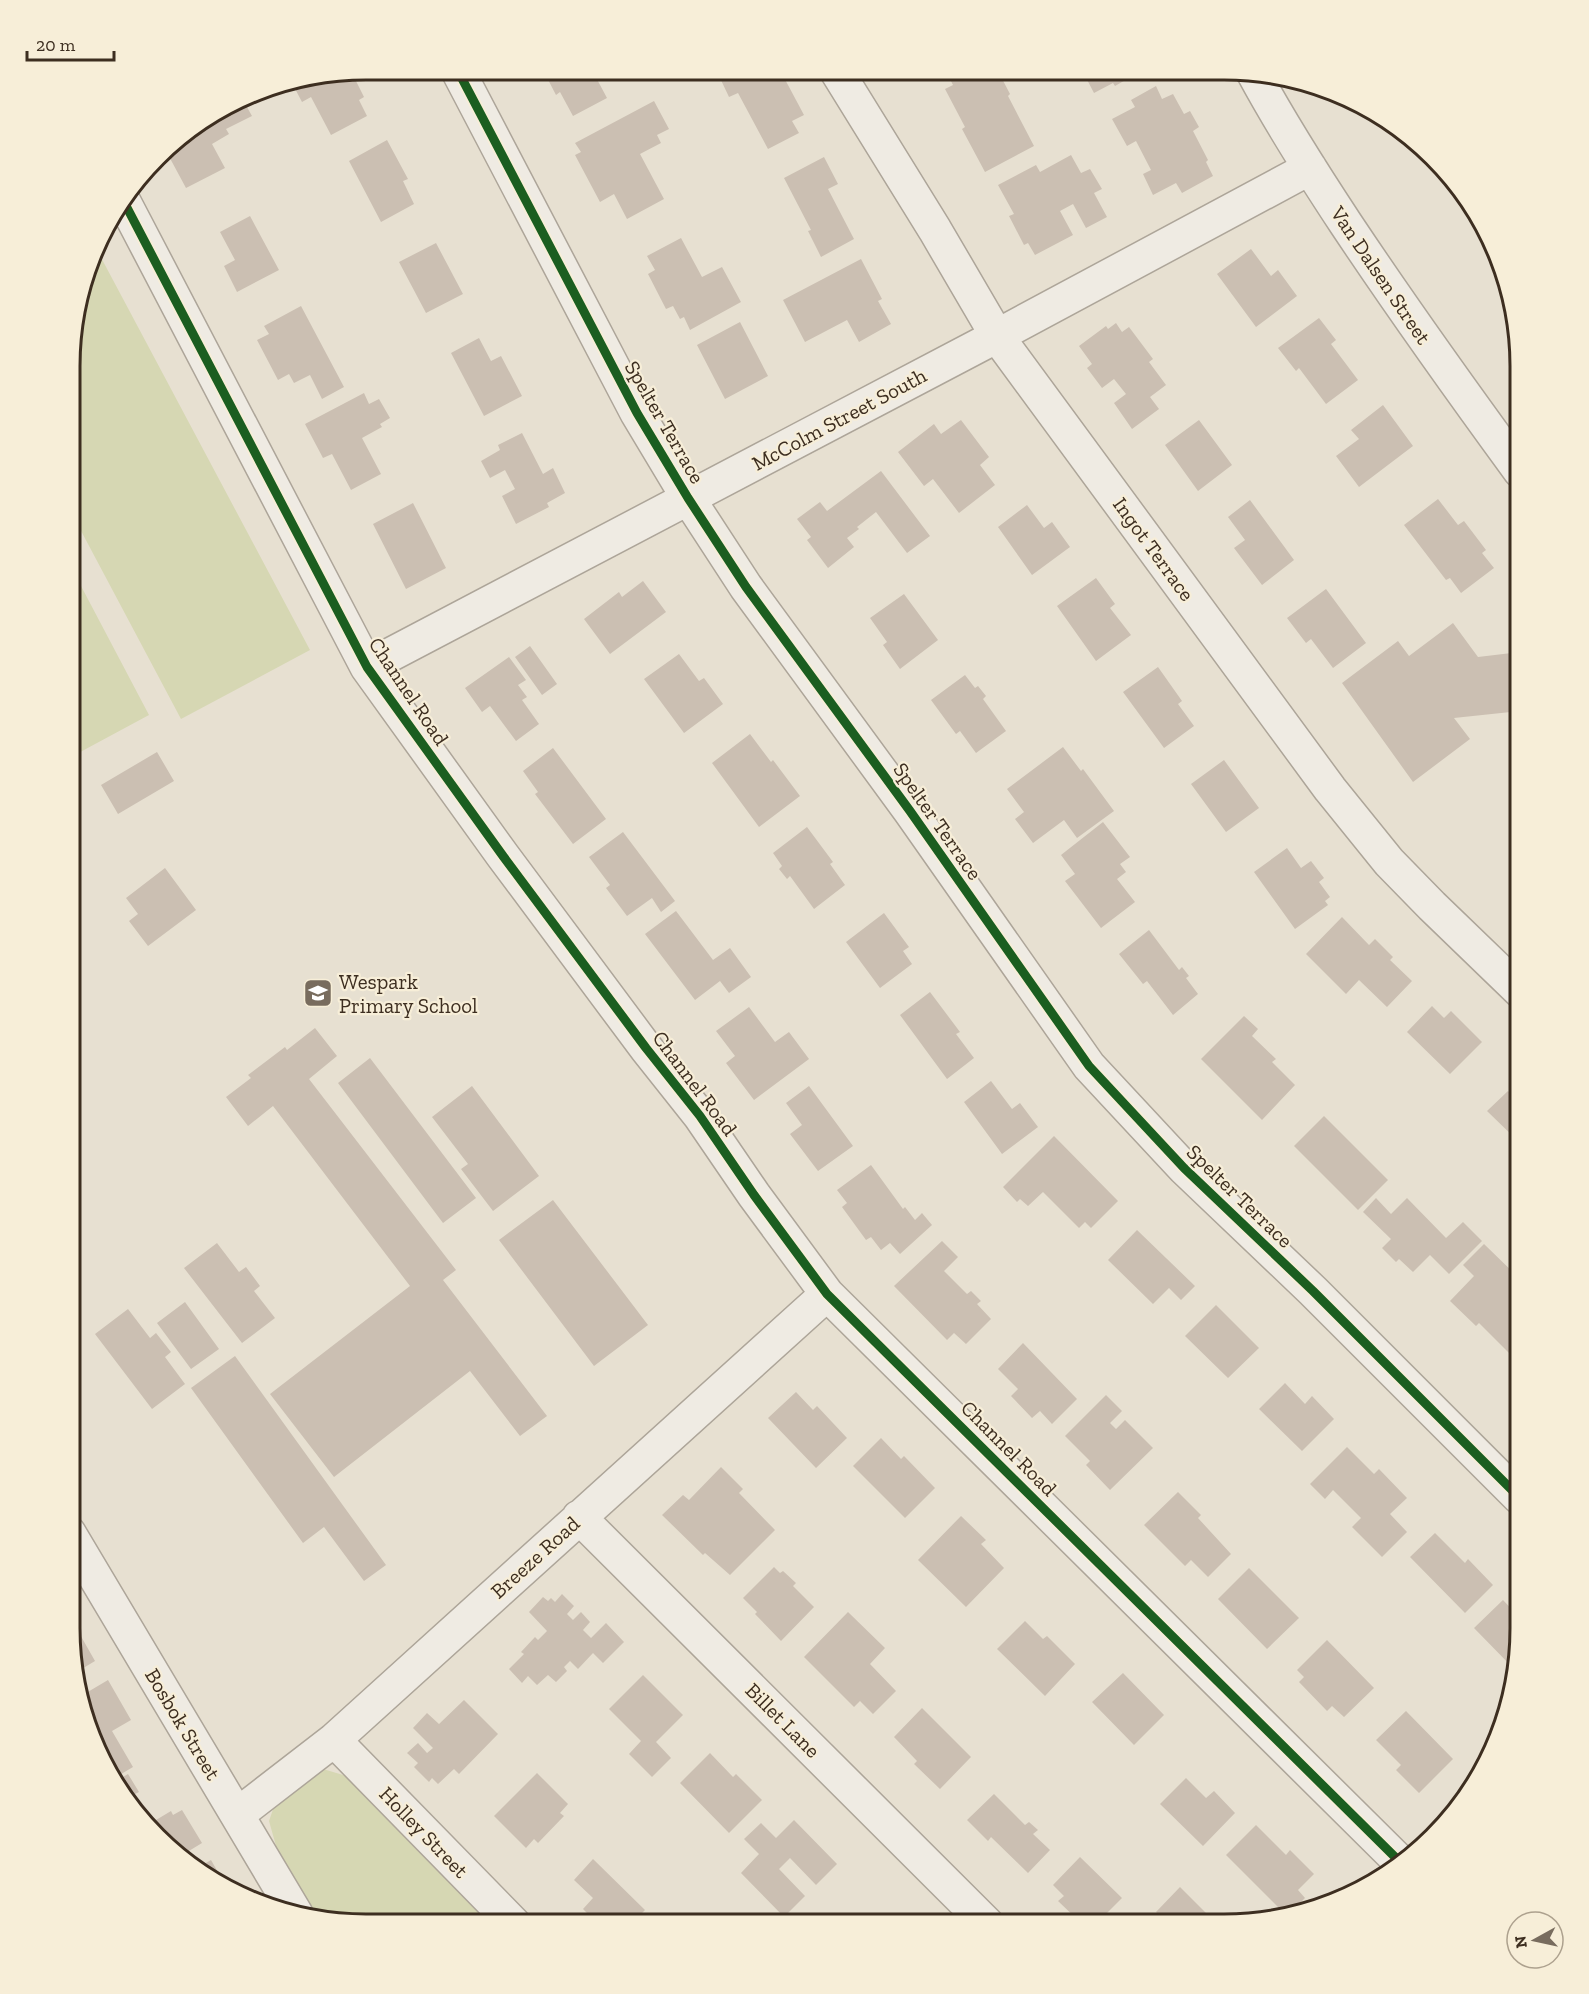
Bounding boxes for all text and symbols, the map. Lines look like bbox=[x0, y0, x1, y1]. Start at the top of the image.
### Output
scale bar bbox=[27, 24, 114, 62]
text: 20 m bbox=[36, 34, 76, 56]
street label: Van Dalsen Street bbox=[1325, 201, 1436, 349]
street label: Spelter Terrace bbox=[620, 356, 710, 488]
street label: McColm Street South bbox=[747, 362, 931, 476]
street label: Ingot Terrace bbox=[1108, 492, 1200, 606]
street label: Channel Road bbox=[364, 632, 455, 750]
street label: Spelter Terrace bbox=[888, 757, 988, 885]
place label: Wespark Primary School bbox=[339, 969, 478, 1018]
school or university icon: Wespark Primary School bbox=[302, 977, 334, 1009]
street label: Channel Road bbox=[647, 1026, 743, 1141]
street label: Spelter Terrace bbox=[1182, 1139, 1298, 1253]
street label: Channel Road bbox=[956, 1395, 1062, 1501]
street label: Breeze Road bbox=[485, 1510, 585, 1603]
street label: Bosbok Street bbox=[140, 1664, 226, 1784]
street label: Billet Lane bbox=[740, 1677, 826, 1763]
street label: Holley Street bbox=[374, 1781, 474, 1883]
north arrow bbox=[1505, 1910, 1565, 1970]
text: N bbox=[1510, 1935, 1531, 1949]

